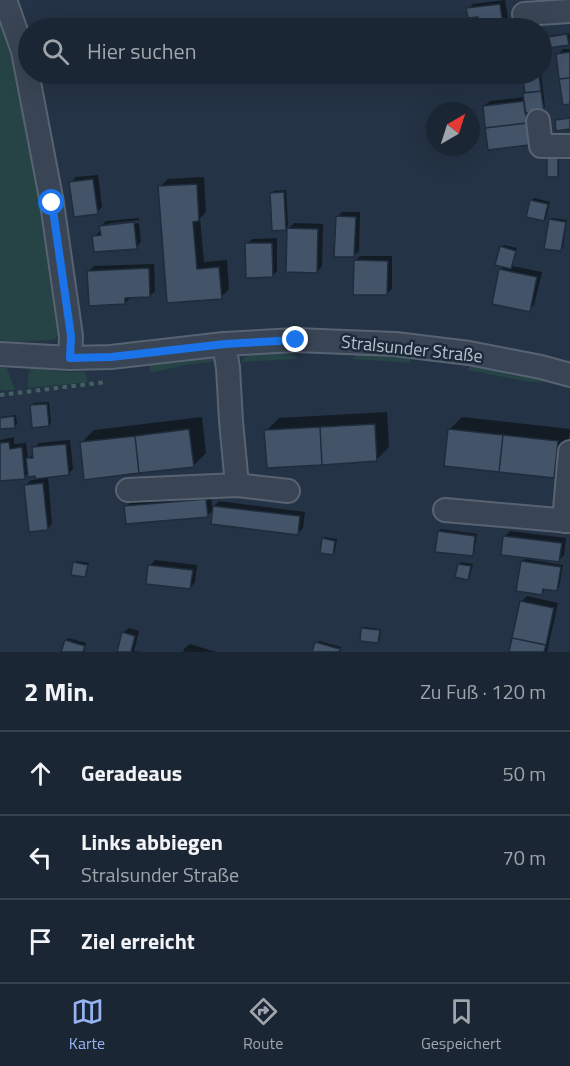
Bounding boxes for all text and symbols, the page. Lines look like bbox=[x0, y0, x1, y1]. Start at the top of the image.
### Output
search box bbox=[18, 18, 552, 84]
text: Hier suchen bbox=[87, 34, 196, 68]
icon: search bbox=[39, 35, 72, 68]
north arrow bbox=[426, 102, 480, 156]
route start bbox=[38, 189, 64, 215]
route end bbox=[282, 326, 308, 352]
street label: Stralsunder Straße bbox=[340, 328, 484, 369]
text: 2 Min. bbox=[24, 672, 94, 711]
text: Zu Fuß · 120 m bbox=[420, 676, 546, 707]
text: Geradeaus bbox=[81, 756, 182, 790]
icon: ahead bbox=[24, 757, 57, 790]
text: 50 m bbox=[502, 758, 546, 789]
text: Links abbiegen bbox=[81, 825, 223, 859]
icon: left bbox=[24, 841, 57, 874]
text: 70 m bbox=[502, 842, 546, 873]
text: Stralsunder Straße bbox=[81, 859, 239, 890]
text: Ziel erreicht bbox=[81, 924, 195, 958]
icon: arrive bbox=[24, 925, 57, 958]
tab: Karte bbox=[69, 995, 105, 1055]
tab: Route bbox=[243, 995, 283, 1055]
tab: Gespeichert bbox=[421, 995, 501, 1055]

